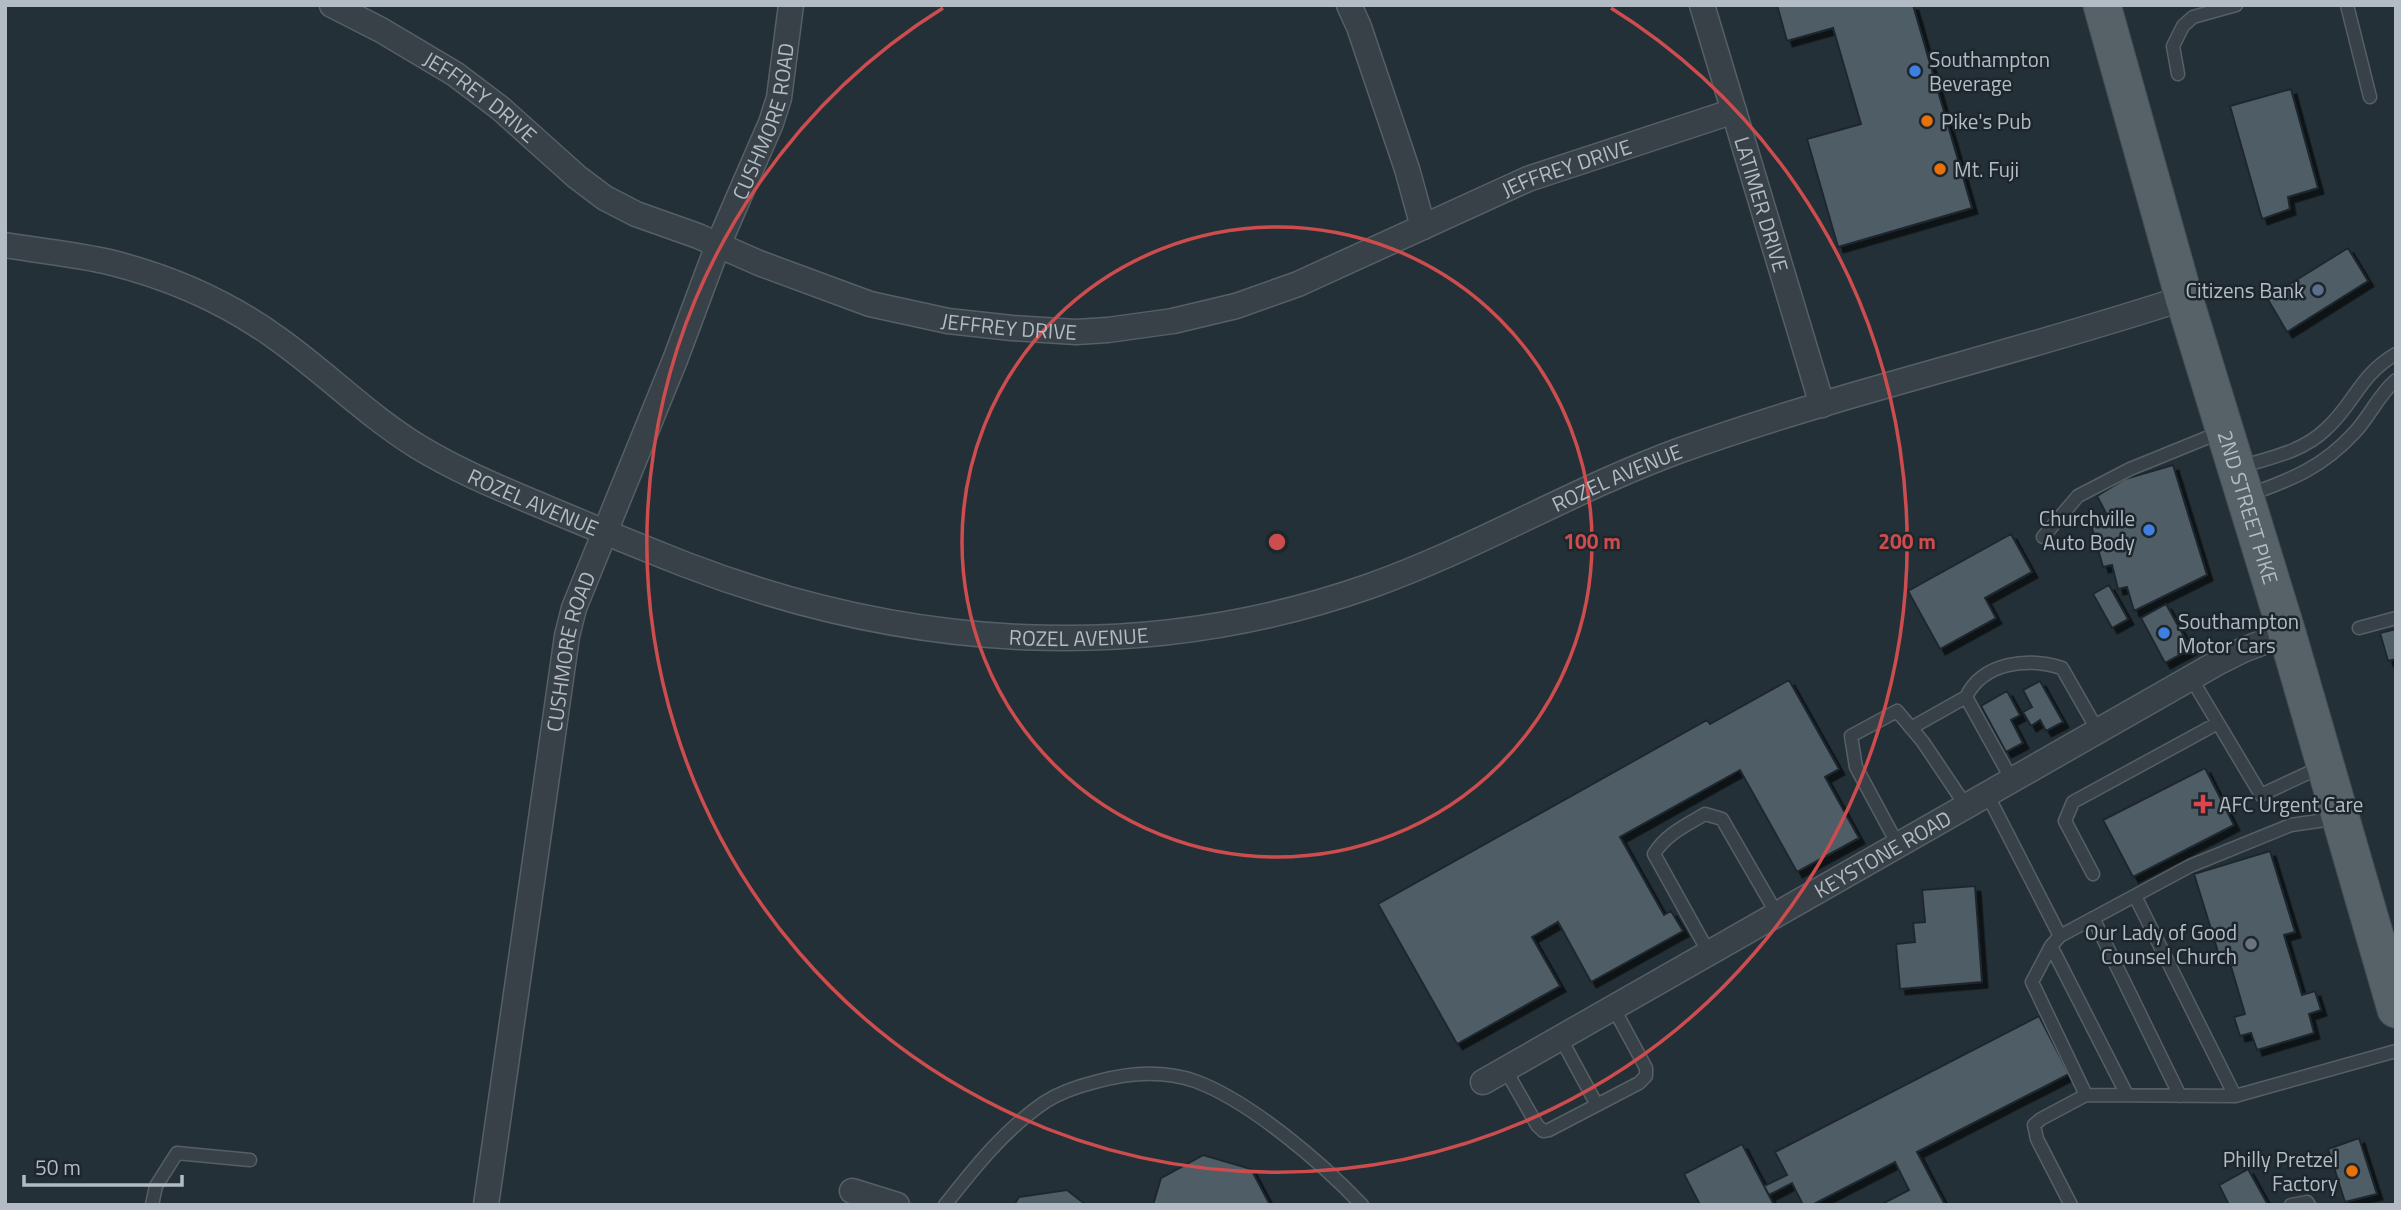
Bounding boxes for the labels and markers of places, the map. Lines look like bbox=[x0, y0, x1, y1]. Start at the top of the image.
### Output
place label: Southampton Beverage bbox=[1929, 43, 2050, 99]
marker: Southampton Beverage bbox=[1907, 63, 1923, 79]
place label: Pike's Pub bbox=[1941, 105, 2031, 137]
marker: Pike's Pub bbox=[1919, 113, 1935, 129]
place label: Mt. Fuji bbox=[1954, 153, 2019, 185]
marker: Mt. Fuji bbox=[1932, 161, 1948, 177]
place label: Citizens Bank bbox=[2185, 274, 2304, 306]
marker: Citizens Bank bbox=[2310, 282, 2326, 298]
place label: Churchville Auto Body bbox=[2039, 502, 2135, 558]
marker: Churchville Auto Body bbox=[2141, 522, 2157, 538]
centre of rings bbox=[1265, 530, 1289, 554]
place label: Southampton Motor Cars bbox=[2178, 605, 2299, 661]
marker: Southampton Motor Cars bbox=[2156, 625, 2172, 641]
place label: AFC Urgent Care bbox=[2219, 788, 2363, 820]
marker: AFC Urgent Care bbox=[2193, 794, 2213, 814]
place label: Our Lady of Good Counsel Church bbox=[2085, 916, 2237, 972]
marker: Our Lady of Good Counsel Church bbox=[2243, 936, 2259, 952]
place label: Philly Pretzel Factory bbox=[2223, 1143, 2338, 1199]
marker: Philly Pretzel Factory bbox=[2344, 1163, 2360, 1179]

